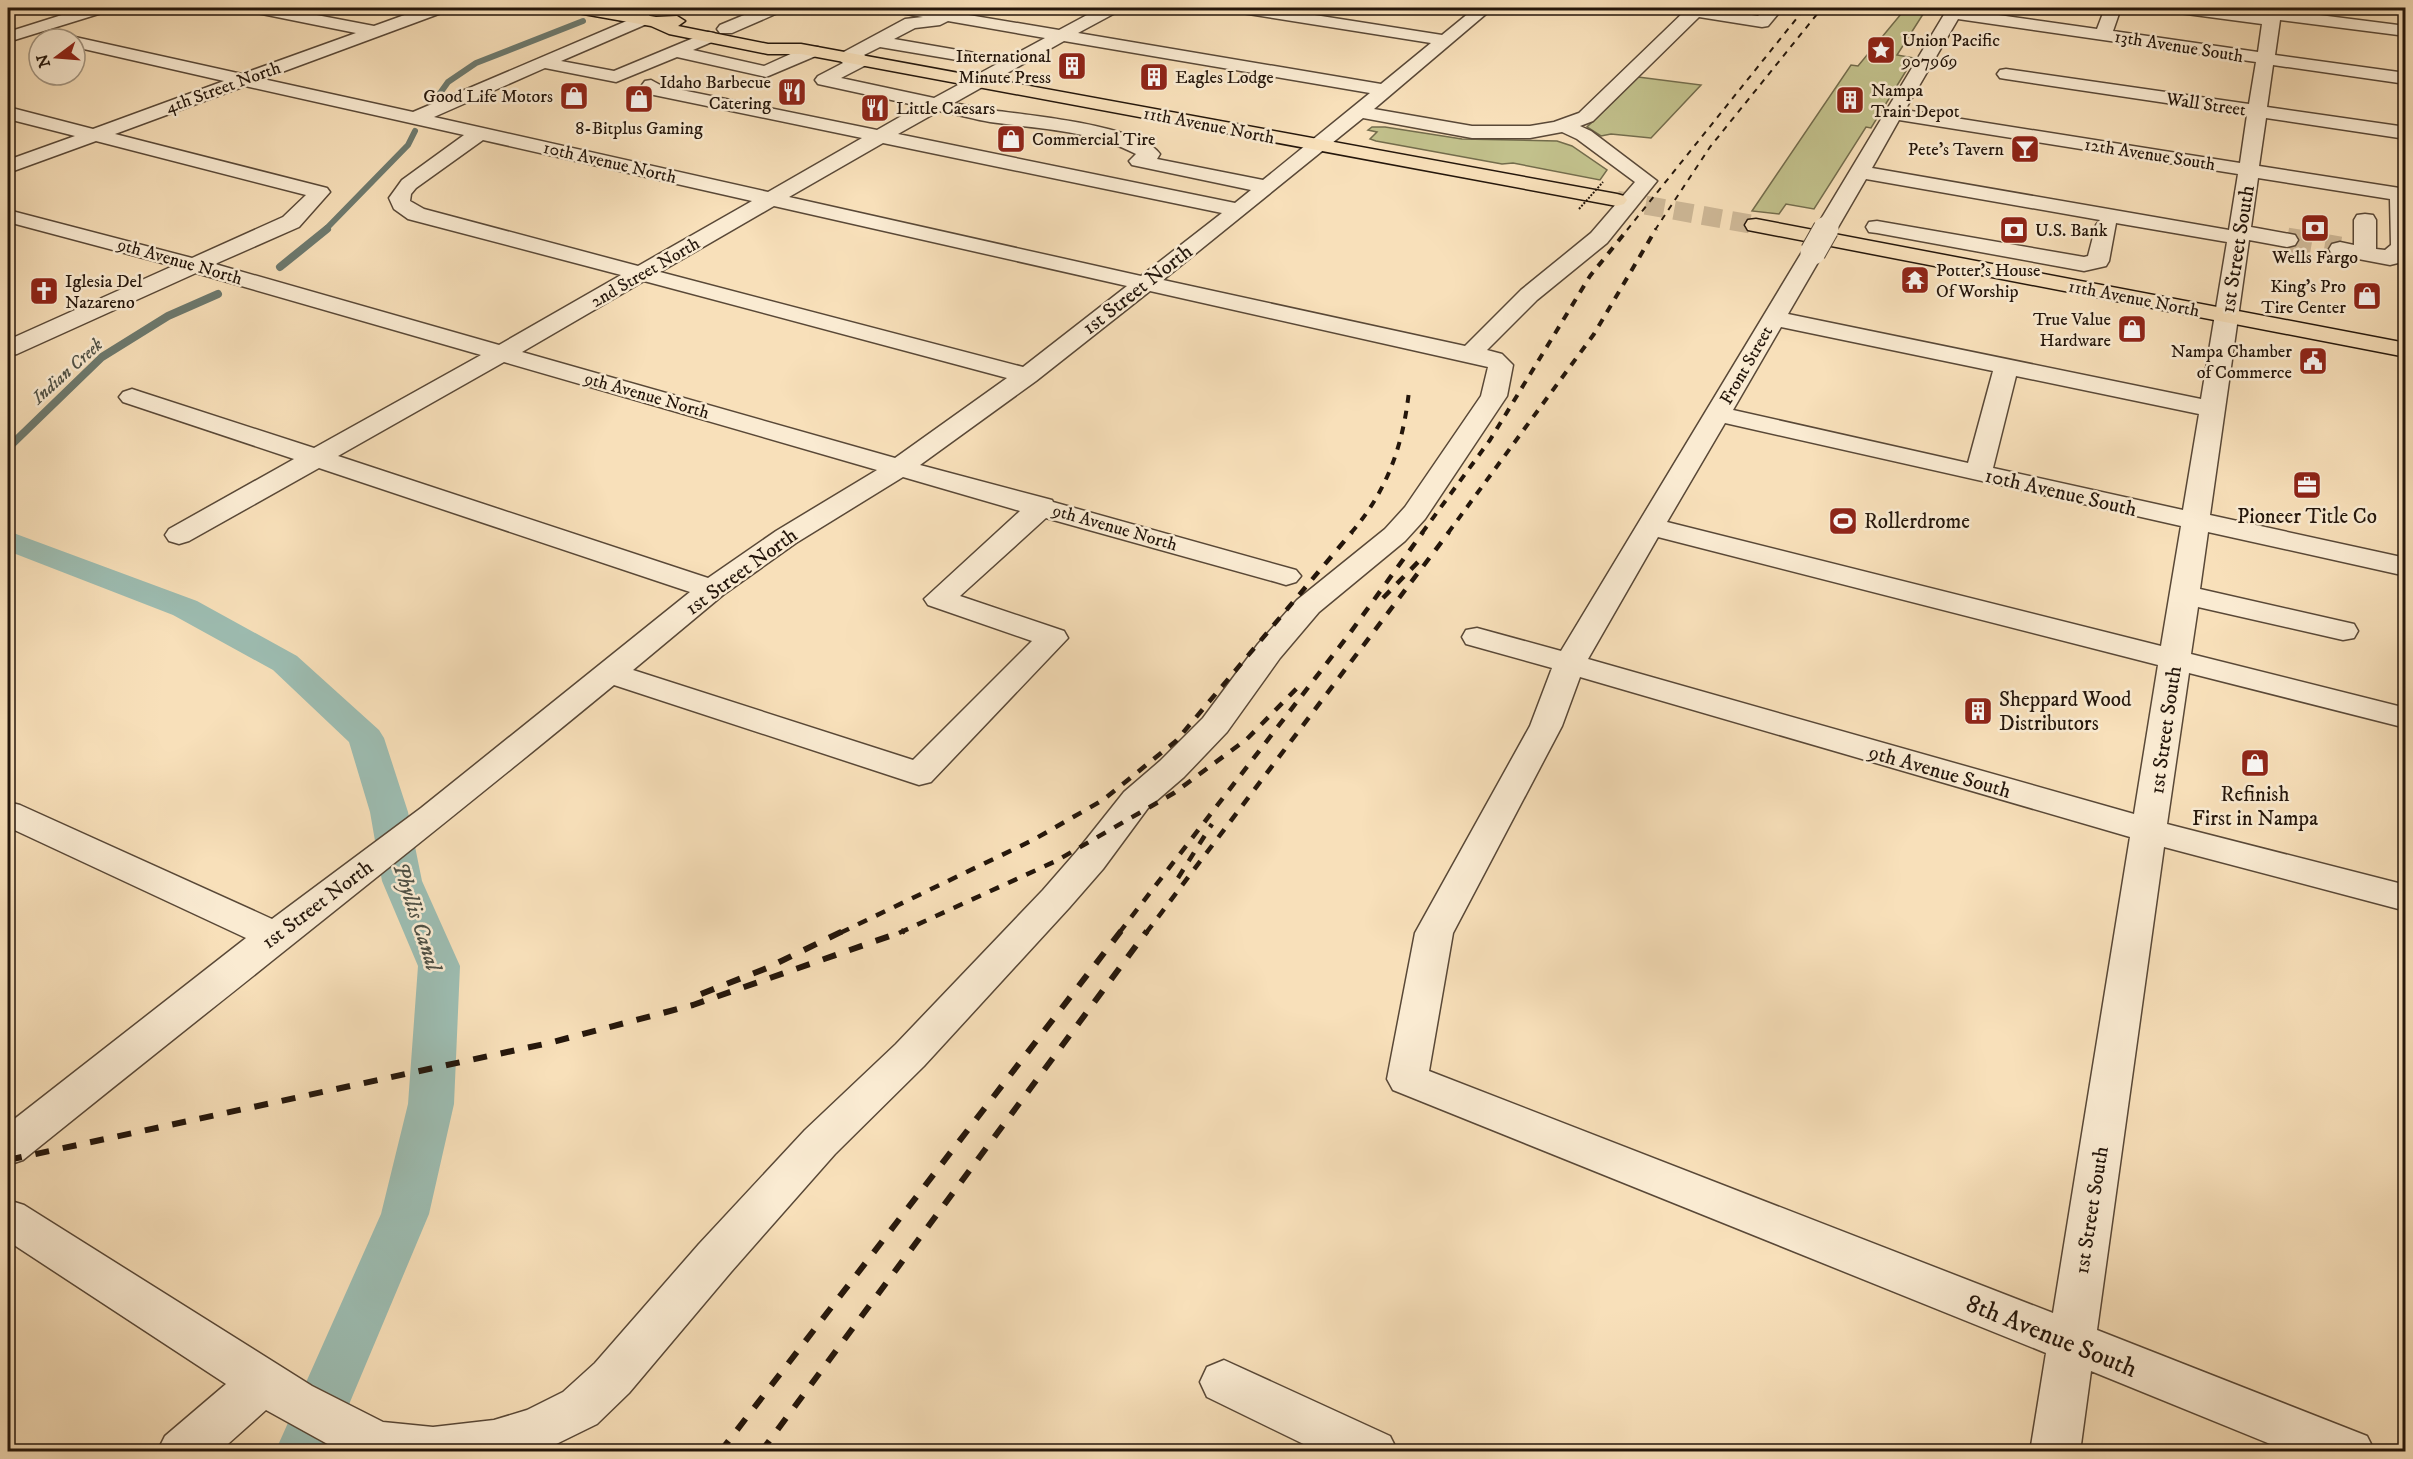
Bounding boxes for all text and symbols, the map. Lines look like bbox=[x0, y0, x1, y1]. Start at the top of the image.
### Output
street label: 13th Avenue South bbox=[2113, 26, 2245, 68]
north arrow bbox=[27, 27, 87, 87]
place label: Union Pacific 907969 bbox=[1901, 30, 2000, 73]
place icon: Union Pacific 907969 bbox=[1865, 34, 1897, 66]
place label: International Minute Press bbox=[956, 46, 1052, 89]
building icon: International Minute Press bbox=[1056, 50, 1088, 82]
text: N bbox=[32, 52, 55, 70]
street label: 4th Street North bbox=[163, 57, 284, 119]
building icon: Eagles Lodge bbox=[1138, 61, 1170, 93]
place label: Eagles Lodge bbox=[1175, 67, 1274, 89]
place label: Idaho Barbecue Catering bbox=[660, 72, 771, 115]
restaurant icon: Idaho Barbecue Catering bbox=[776, 76, 808, 108]
shop icon: Good Life Motors bbox=[558, 80, 590, 112]
place label: Nampa Train Depot bbox=[1871, 80, 1960, 123]
shop icon: 8-Bitplus Gaming bbox=[623, 83, 655, 115]
building icon: Nampa Train Depot bbox=[1834, 84, 1866, 116]
place label: Good Life Motors bbox=[423, 86, 553, 108]
street label: Wall Street bbox=[2164, 88, 2247, 122]
restaurant icon: Little Caesars bbox=[859, 92, 891, 124]
place label: Little Caesars bbox=[896, 98, 995, 120]
street label: 11th Avenue North bbox=[1141, 102, 1277, 150]
place label: 8-Bitplus Gaming bbox=[575, 118, 703, 140]
shop icon: Commercial Tire bbox=[995, 123, 1027, 155]
place label: Commercial Tire bbox=[1032, 129, 1155, 151]
bar icon: Pete's Tavern bbox=[2009, 133, 2041, 165]
street label: 12th Avenue South bbox=[2083, 134, 2217, 176]
street label: 10th Avenue North bbox=[541, 137, 679, 189]
place label: Pete's Tavern bbox=[1908, 139, 2005, 161]
street label: 1st Street South bbox=[2215, 183, 2261, 315]
bank icon: Wells Fargo bbox=[2299, 212, 2331, 244]
bank icon: U.S. Bank bbox=[1998, 214, 2030, 246]
place label: U.S. Bank bbox=[2035, 220, 2108, 242]
street label: 2nd Street North bbox=[587, 232, 705, 313]
street label: 9th Avenue North bbox=[114, 233, 245, 290]
street label: 1st Street North bbox=[1077, 239, 1198, 341]
place label: Wells Fargo bbox=[2271, 247, 2358, 269]
place label: Potter's House Of Worship bbox=[1936, 260, 2041, 303]
temple icon: Potter's House Of Worship bbox=[1899, 264, 1931, 296]
place label: Iglesia Del Nazareno bbox=[65, 271, 143, 314]
church icon: Iglesia Del Nazareno bbox=[28, 275, 60, 307]
street label: 11th Avenue North bbox=[2066, 275, 2202, 323]
place label: King's Pro Tire Center bbox=[2261, 276, 2346, 319]
shop icon: King's Pro Tire Center bbox=[2351, 280, 2383, 312]
place label: True Value Hardware bbox=[2033, 309, 2111, 352]
shop icon: True Value Hardware bbox=[2116, 313, 2148, 345]
street label: Front Street bbox=[1716, 322, 1778, 409]
water label: Indian Creek bbox=[27, 334, 108, 410]
place label: Nampa Chamber of Commerce bbox=[2171, 341, 2292, 384]
public building icon: Nampa Chamber of Commerce bbox=[2297, 345, 2329, 377]
street label: 9th Avenue North bbox=[581, 367, 712, 424]
street label: 10th Avenue South bbox=[1982, 463, 2139, 523]
office icon: Pioneer Title Co bbox=[2291, 469, 2323, 501]
street label: 9th Avenue North bbox=[1049, 499, 1180, 556]
place label: Pioneer Title Co bbox=[2237, 504, 2377, 530]
sports icon: Rollerdrome bbox=[1827, 505, 1859, 537]
place label: Rollerdrome bbox=[1864, 509, 1970, 535]
street label: 1st Street North bbox=[680, 522, 803, 621]
street label: 1st Street South bbox=[2144, 664, 2188, 796]
place label: Sheppard Wood Distributors bbox=[1999, 687, 2132, 737]
building icon: Sheppard Wood Distributors bbox=[1962, 695, 1994, 727]
street label: 9th Avenue South bbox=[1865, 739, 2014, 805]
shop icon: Refinish First in Nampa bbox=[2239, 747, 2271, 779]
place label: Refinish First in Nampa bbox=[2192, 782, 2318, 832]
street label: 1st Street North bbox=[257, 855, 378, 955]
water label: Phyllis Canal bbox=[386, 859, 448, 976]
street label: 1st Street South bbox=[2069, 1144, 2115, 1276]
street label: 8th Avenue South bbox=[1961, 1287, 2142, 1386]

